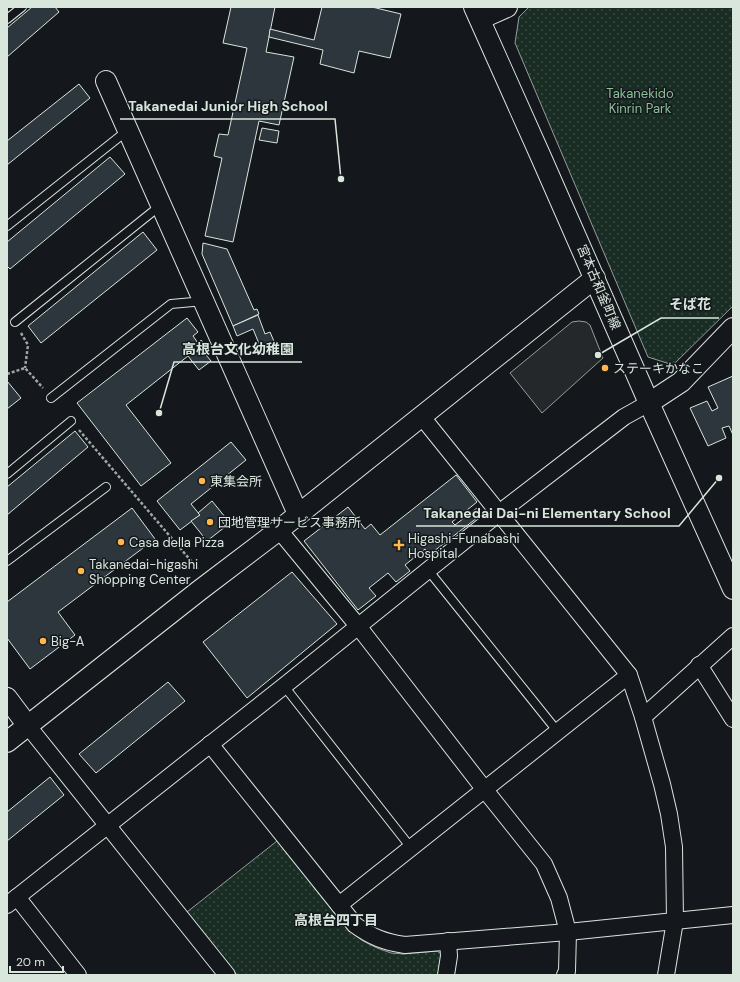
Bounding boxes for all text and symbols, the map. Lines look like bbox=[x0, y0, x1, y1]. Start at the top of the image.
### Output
park label: Takanekido Kinrin Park bbox=[606, 85, 674, 117]
callout: Takanedai Junior High School bbox=[120, 93, 335, 119]
text: Takanedai Junior High School bbox=[128, 97, 328, 115]
street label: 宮本古和釜町線 bbox=[573, 242, 625, 332]
callout: そば花 bbox=[661, 292, 719, 318]
text: そば花 bbox=[669, 295, 711, 313]
callout: 高根台文化幼稚園 bbox=[174, 336, 302, 362]
text: 高根台文化幼稚園 bbox=[182, 340, 294, 358]
place label: ステーキかなこ bbox=[613, 360, 704, 377]
marker: ステーキかなこ bbox=[600, 363, 610, 373]
place label: 東集会所 bbox=[210, 473, 262, 490]
marker: 東集会所 bbox=[197, 476, 207, 486]
callout: Takanedai Dai-ni Elementary School bbox=[416, 500, 679, 526]
text: Takanedai Dai-ni Elementary School bbox=[423, 504, 671, 522]
place label: 団地管理サービス事務所 bbox=[218, 514, 361, 531]
marker: 団地管理サービス事務所 bbox=[205, 517, 215, 527]
place label: Higashi-Funabashi Hospital bbox=[408, 530, 520, 562]
place label: Casa della Pizza bbox=[129, 534, 224, 551]
marker: Casa della Pizza bbox=[116, 537, 126, 547]
marker: Higashi-Funabashi Hospital bbox=[393, 539, 405, 551]
place label: Takanedai-higashi Shopping Center bbox=[89, 556, 198, 588]
marker: Takanedai-higashi Shopping Center bbox=[76, 566, 86, 576]
place label: Big-A bbox=[51, 633, 85, 650]
marker: Big-A bbox=[38, 636, 48, 646]
district label: 高根台四丁目 bbox=[294, 911, 378, 929]
scale bar bbox=[10, 948, 63, 974]
text: 20 m bbox=[16, 954, 45, 970]

